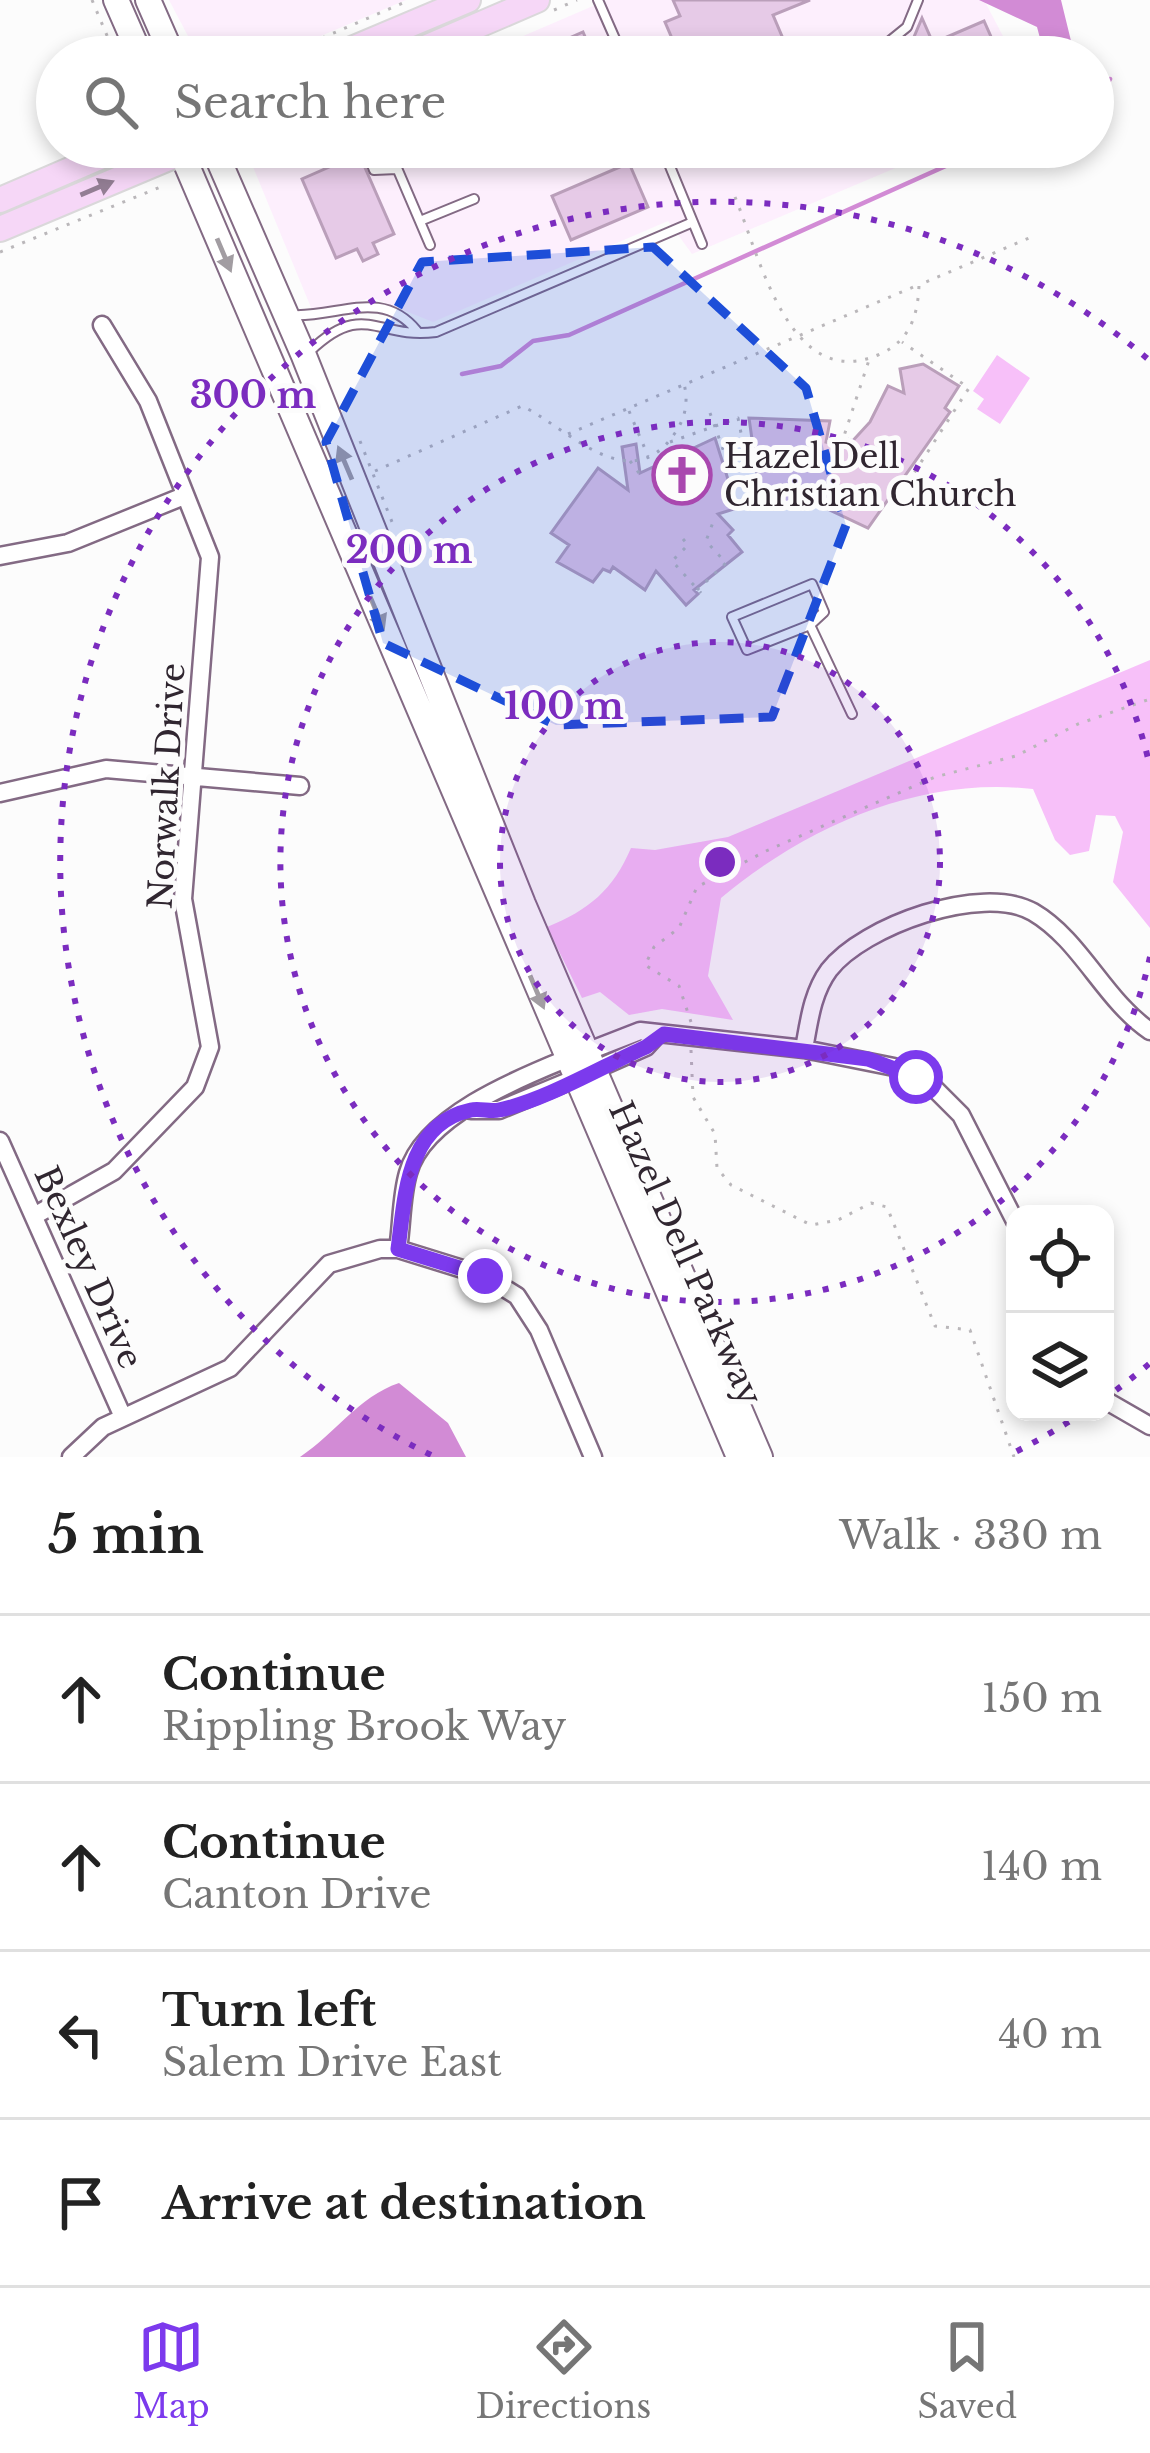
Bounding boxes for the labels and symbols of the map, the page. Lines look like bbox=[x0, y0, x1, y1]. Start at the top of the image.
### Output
one-way arrow bbox=[80, 178, 116, 197]
one-way arrow bbox=[215, 237, 235, 272]
text: 300 m bbox=[190, 373, 317, 418]
place label: Hazel Dell Christian Church bbox=[724, 436, 1016, 515]
church icon: Hazel Dell Christian Church bbox=[651, 444, 713, 506]
one-way arrow bbox=[335, 446, 355, 481]
text: 200 m bbox=[345, 528, 473, 573]
one-way arrow bbox=[368, 596, 388, 631]
street label: Norwalk Drive bbox=[140, 662, 193, 910]
text: 100 m bbox=[504, 684, 624, 729]
centre of rings bbox=[699, 841, 741, 883]
one-way arrow bbox=[528, 974, 547, 1010]
route start bbox=[889, 1050, 943, 1104]
street label: Hazel Dell Parkway bbox=[600, 1095, 771, 1412]
street label: Bexley Drive bbox=[26, 1160, 151, 1375]
route end bbox=[458, 1249, 512, 1303]

